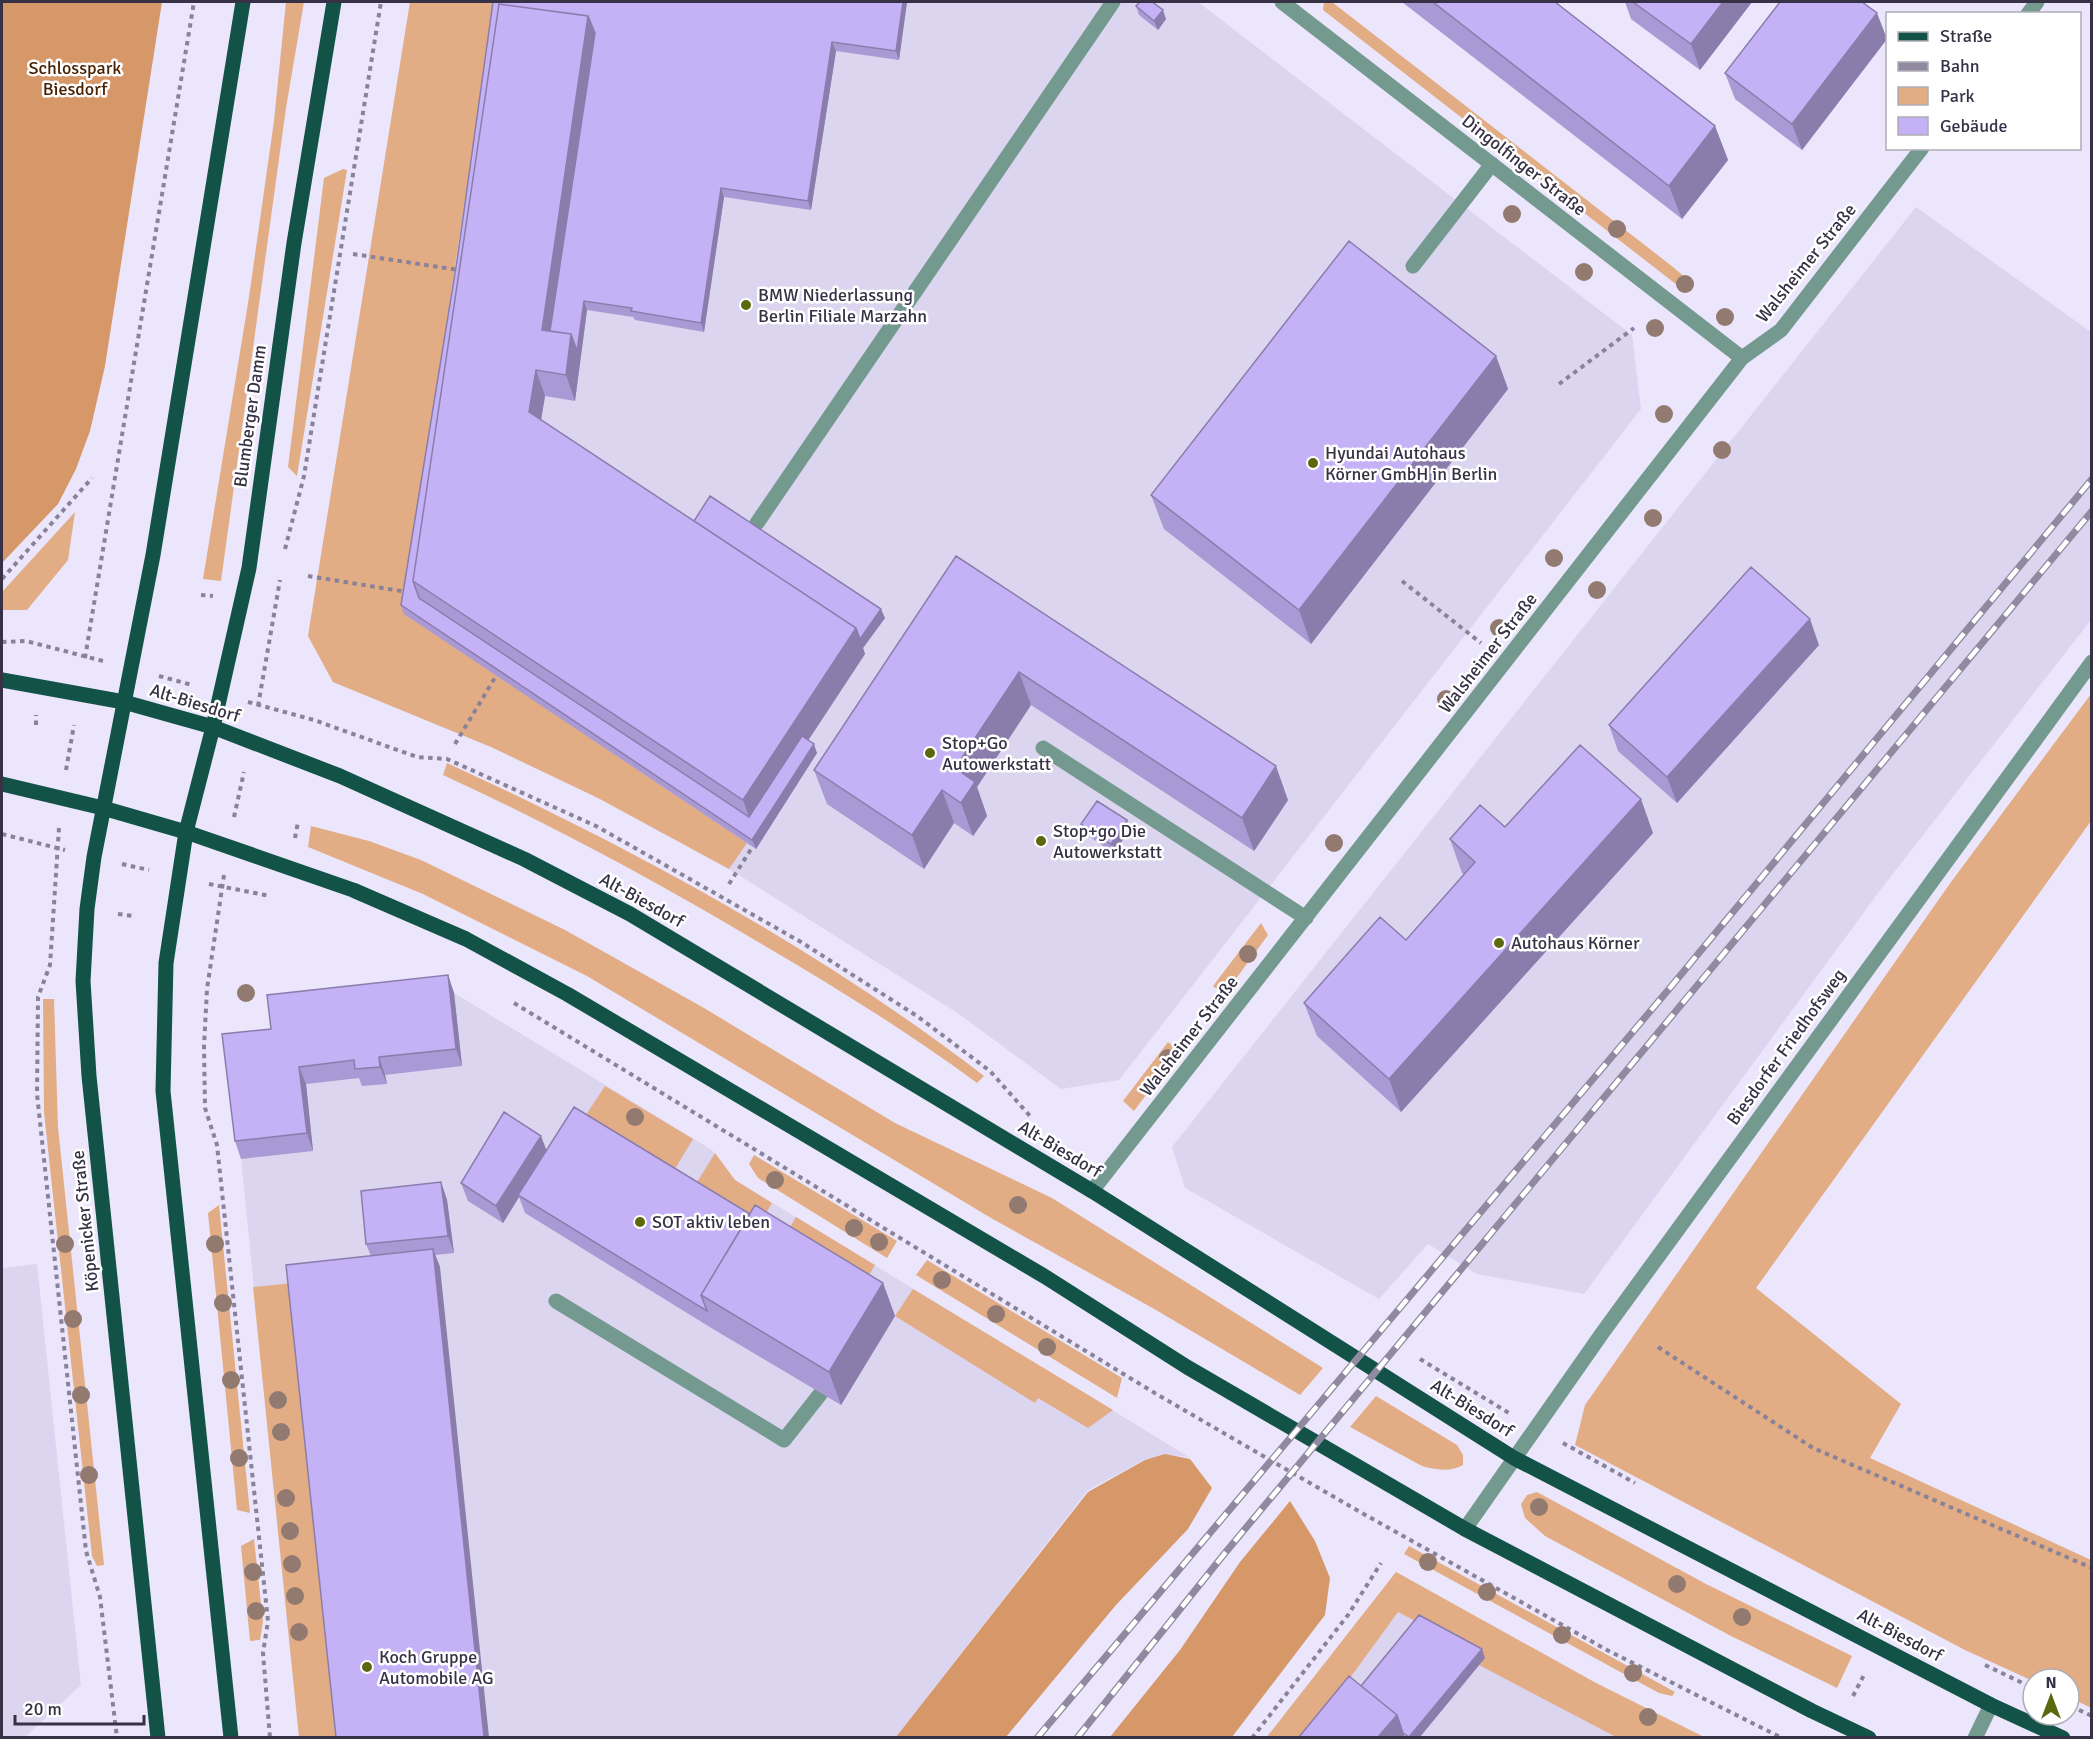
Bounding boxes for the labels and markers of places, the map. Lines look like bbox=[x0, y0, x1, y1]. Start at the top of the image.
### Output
place label: BMW Niederlassung Berlin Filiale Marzahn bbox=[758, 284, 927, 327]
marker: BMW Niederlassung Berlin Filiale Marzahn bbox=[739, 298, 753, 312]
place label: Hyundai Autohaus Körner GmbH in Berlin bbox=[1325, 442, 1497, 485]
marker: Hyundai Autohaus Körner GmbH in Berlin bbox=[1306, 456, 1320, 470]
place label: Stop+Go Autowerkstatt bbox=[942, 732, 1051, 775]
marker: Stop+Go Autowerkstatt bbox=[923, 746, 937, 760]
place label: Stop+go Die Autowerkstatt bbox=[1053, 820, 1162, 863]
marker: Stop+go Die Autowerkstatt bbox=[1034, 834, 1048, 848]
place label: Autohaus Körner bbox=[1511, 932, 1640, 954]
marker: Autohaus Körner bbox=[1492, 936, 1506, 950]
place label: SOT aktiv leben bbox=[652, 1211, 770, 1233]
marker: SOT aktiv leben bbox=[633, 1215, 647, 1229]
place label: Koch Gruppe Automobile AG bbox=[379, 1646, 494, 1689]
marker: Koch Gruppe Automobile AG bbox=[360, 1660, 374, 1674]

